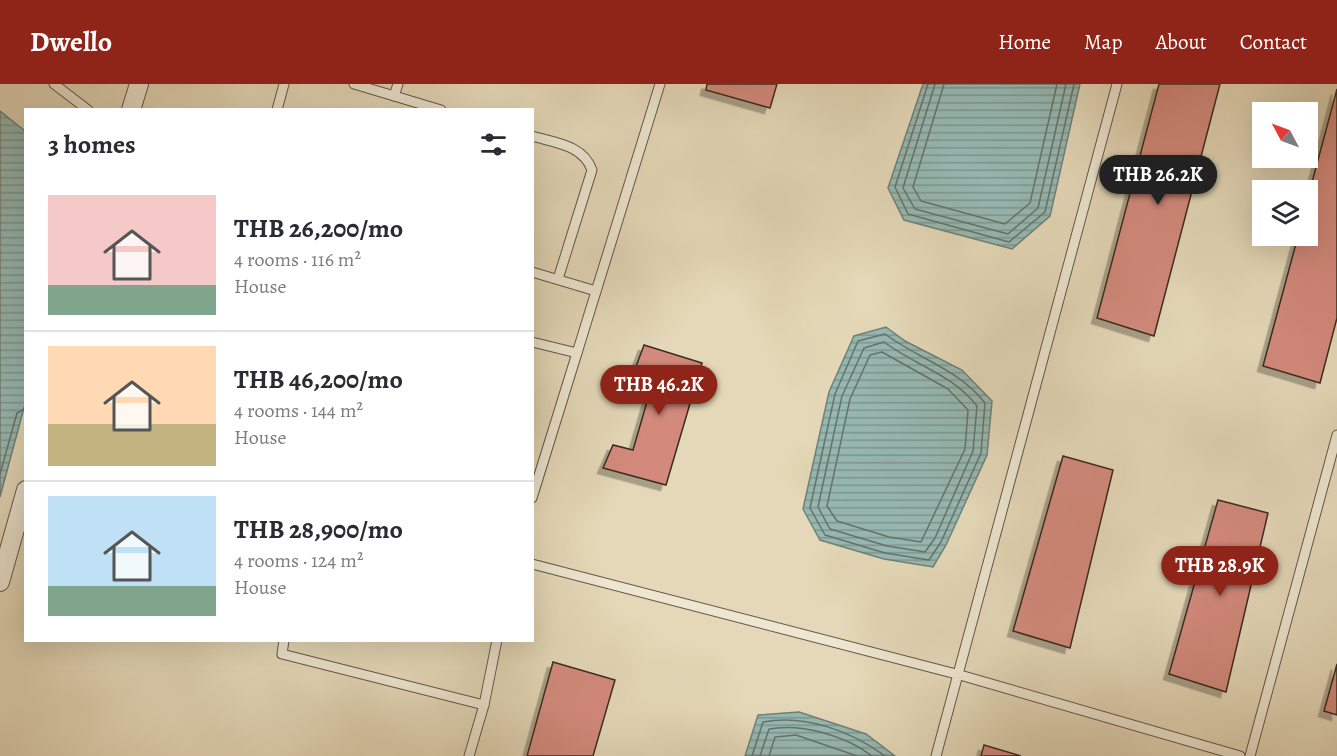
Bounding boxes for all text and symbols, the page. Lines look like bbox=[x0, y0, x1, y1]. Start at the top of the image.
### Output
text: Dwello bbox=[30, 23, 112, 61]
text: Home bbox=[998, 28, 1051, 56]
text: Map bbox=[1084, 28, 1122, 56]
text: About bbox=[1155, 28, 1207, 56]
text: Contact bbox=[1240, 28, 1307, 56]
north arrow bbox=[1252, 102, 1318, 168]
map controls bbox=[1252, 102, 1318, 246]
text: 3 homes bbox=[48, 127, 136, 162]
icon: filters bbox=[477, 128, 510, 161]
pin: THB 26.2K bbox=[1089, 155, 1227, 206]
text: THB 26.2K bbox=[1113, 161, 1203, 188]
button: layers bbox=[1252, 180, 1318, 246]
text: THB 26,200/mo bbox=[234, 211, 403, 246]
icon: home bbox=[96, 219, 168, 291]
text: 4 rooms · 116 m² bbox=[234, 246, 361, 273]
text: House bbox=[234, 273, 286, 300]
text: THB 46,200/mo bbox=[234, 362, 403, 397]
pin: THB 46.2K bbox=[590, 365, 728, 416]
icon: home bbox=[96, 370, 168, 442]
text: THB 46.2K bbox=[614, 371, 704, 398]
text: 4 rooms · 144 m² bbox=[234, 397, 363, 424]
text: House bbox=[234, 424, 286, 451]
text: THB 28,900/mo bbox=[234, 512, 403, 547]
icon: home bbox=[96, 520, 168, 592]
pin: THB 28.9K bbox=[1151, 546, 1289, 597]
text: 4 rooms · 124 m² bbox=[234, 547, 364, 574]
text: THB 28.9K bbox=[1175, 552, 1265, 579]
text: House bbox=[234, 574, 286, 601]

